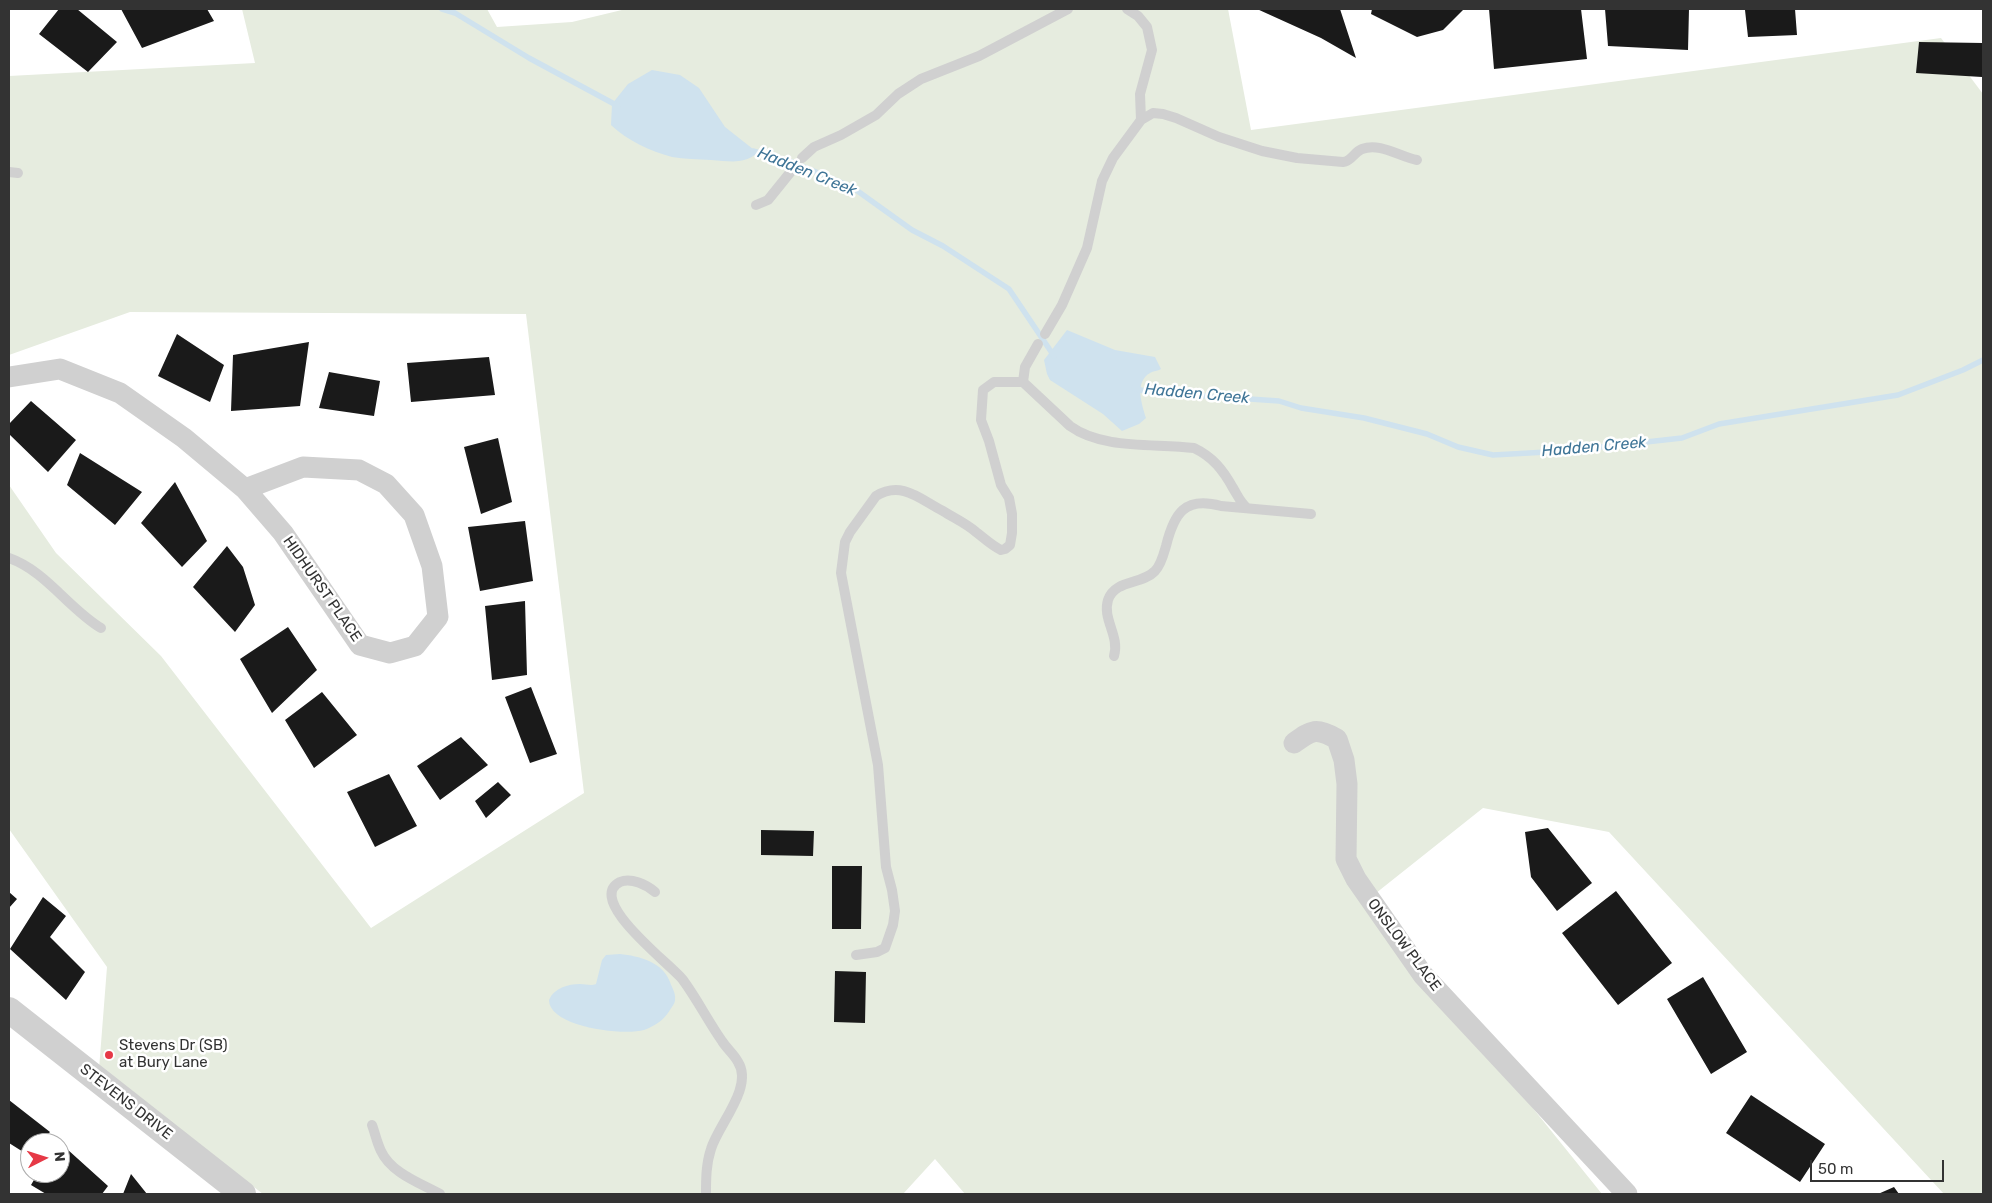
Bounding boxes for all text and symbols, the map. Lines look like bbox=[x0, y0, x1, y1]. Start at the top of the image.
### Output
water label: Hadden Creek bbox=[755, 143, 859, 201]
water label: Hadden Creek bbox=[1144, 380, 1250, 408]
water label: Hadden Creek bbox=[1541, 433, 1647, 461]
street label: HIDHURST PLACE bbox=[279, 533, 365, 645]
street label: ONSLOW PLACE bbox=[1363, 895, 1445, 995]
place label: Stevens Dr (SB) at Bury Lane bbox=[119, 1037, 228, 1072]
marker: Stevens Dr (SB) at Bury Lane bbox=[103, 1049, 115, 1061]
street label: STEVENS DRIVE bbox=[76, 1060, 176, 1144]
north arrow bbox=[20, 1133, 70, 1183]
scale bar bbox=[1812, 1150, 1946, 1182]
text: N bbox=[51, 1151, 68, 1162]
text: 50 m bbox=[1818, 1160, 1853, 1178]

